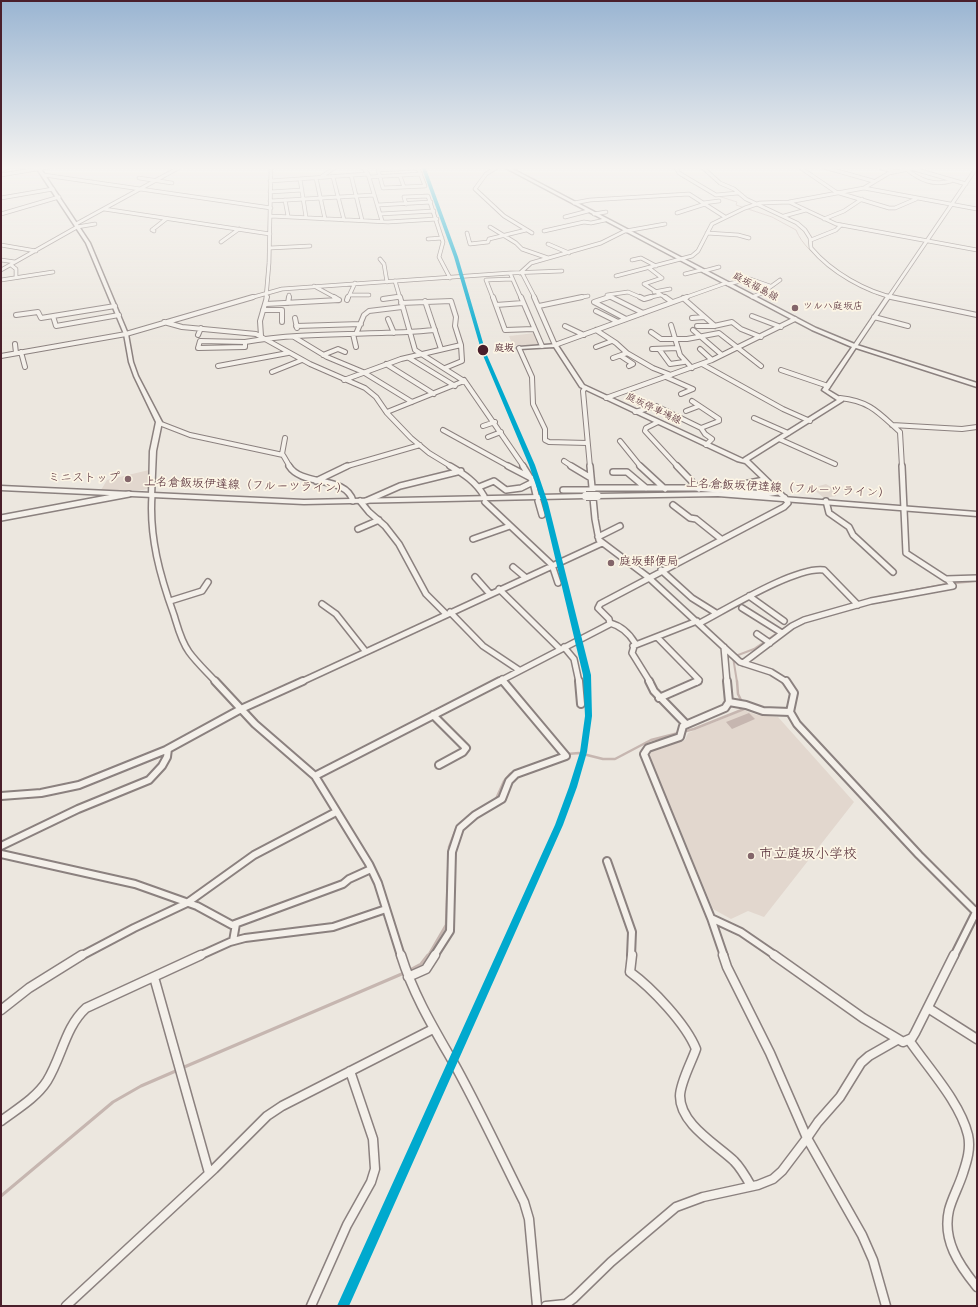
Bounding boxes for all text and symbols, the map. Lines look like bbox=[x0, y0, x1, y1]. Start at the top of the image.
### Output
street label: 庭坂福島線 bbox=[730, 271, 780, 305]
place label: ツルハ庭坂店 bbox=[803, 302, 863, 314]
marker: ツルハ庭坂店 bbox=[790, 303, 800, 313]
marker: 庭坂 bbox=[476, 343, 490, 357]
place label: 庭坂 bbox=[494, 344, 514, 356]
street label: 庭坂停車場線 bbox=[623, 392, 683, 428]
place label: ミニストップ bbox=[48, 472, 120, 486]
marker: ミニストップ bbox=[123, 474, 133, 484]
street label: 上名倉飯坂伊達線（フルーツライン） bbox=[144, 476, 348, 498]
street label: 上名倉飯坂伊達線（フルーツライン） bbox=[686, 477, 890, 503]
place label: 庭坂郵便局 bbox=[619, 556, 679, 570]
marker: 庭坂郵便局 bbox=[606, 558, 616, 568]
place label: 市立庭坂小学校 bbox=[759, 848, 857, 864]
marker: 市立庭坂小学校 bbox=[746, 851, 756, 861]

